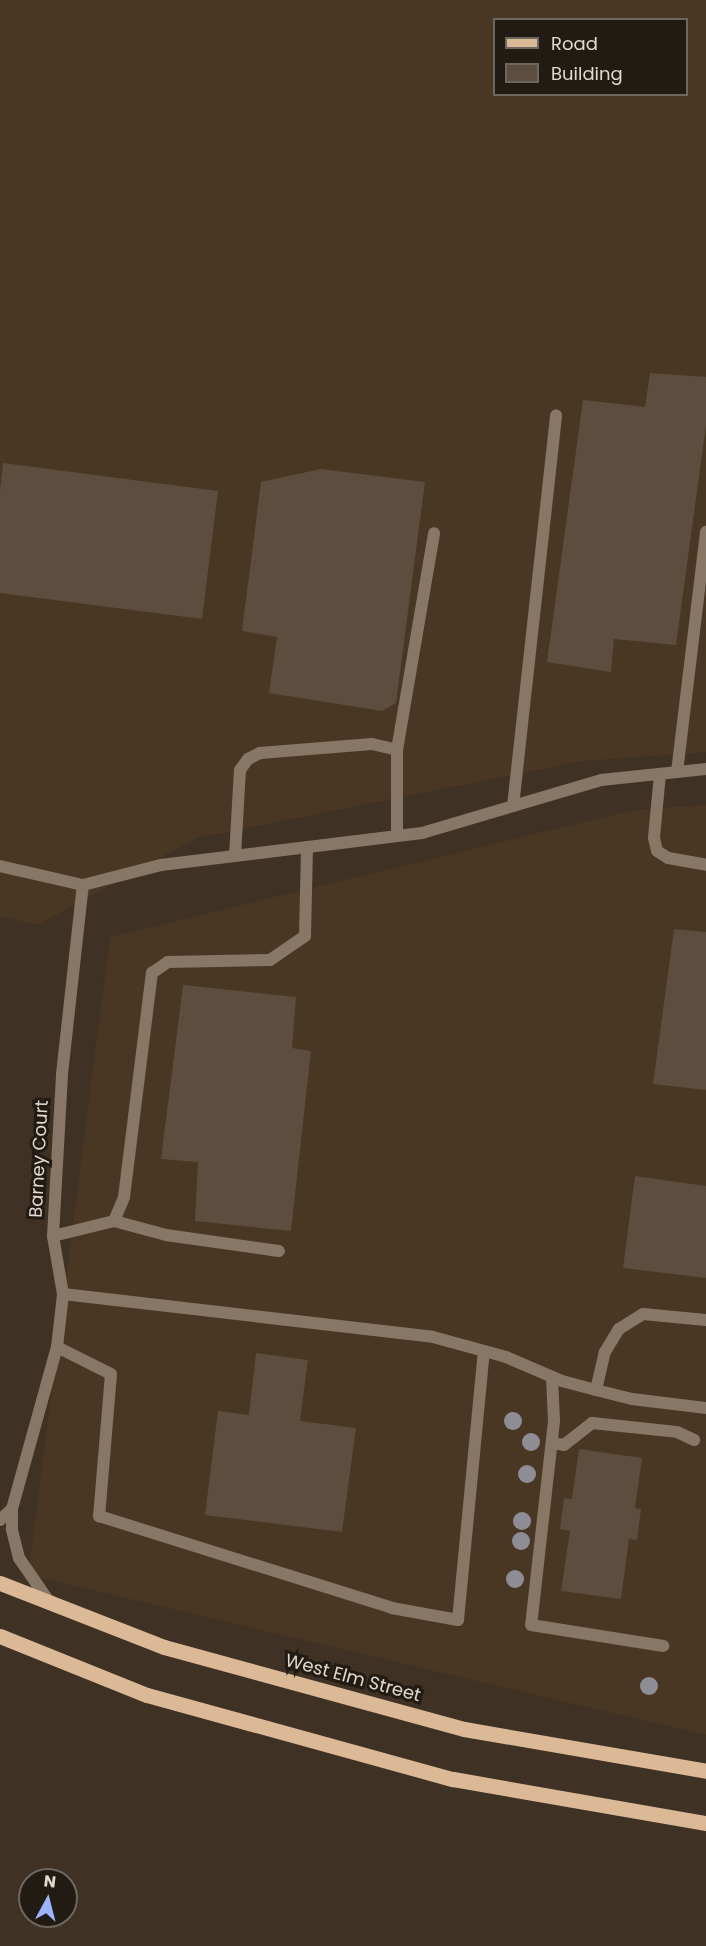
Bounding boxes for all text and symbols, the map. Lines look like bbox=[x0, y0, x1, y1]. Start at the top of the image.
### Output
legend bbox=[493, 18, 688, 96]
text: Road bbox=[551, 31, 598, 56]
text: Building bbox=[551, 61, 623, 86]
street label: Barney Court bbox=[25, 1100, 53, 1218]
street label: West Elm Street bbox=[283, 1650, 423, 1706]
north arrow bbox=[18, 1868, 78, 1928]
text: N bbox=[43, 1869, 57, 1894]

